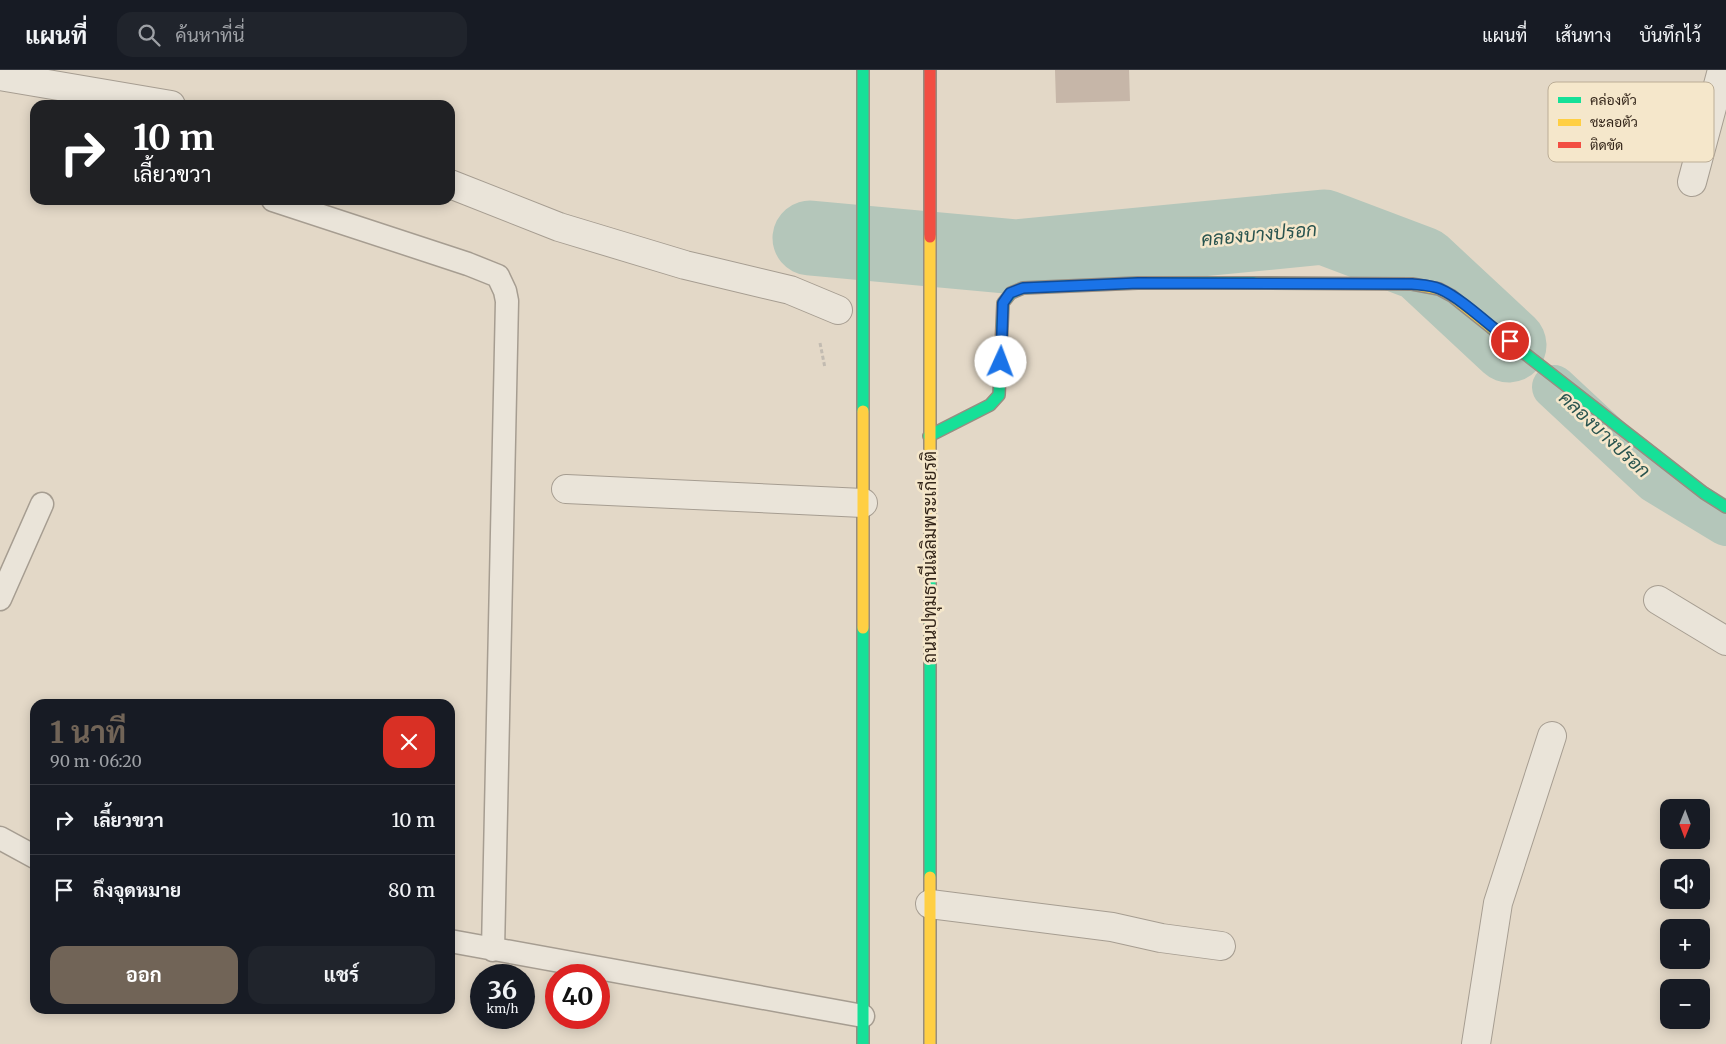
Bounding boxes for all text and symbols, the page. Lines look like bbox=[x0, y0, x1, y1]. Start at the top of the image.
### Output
search box bbox=[117, 12, 467, 57]
text: แผนที่ bbox=[25, 20, 87, 51]
icon: search bbox=[135, 21, 163, 49]
text: ค้นหาที่นี่ bbox=[175, 23, 245, 47]
text: แผนที่ bbox=[1482, 24, 1527, 47]
text: เส้นทาง bbox=[1555, 24, 1611, 47]
text: บันทึกไว้ bbox=[1639, 24, 1701, 47]
legend bbox=[1548, 82, 1714, 162]
text: คล่องตัว bbox=[1590, 91, 1637, 109]
text: ชะลอตัว bbox=[1590, 113, 1638, 131]
text: 10 m bbox=[133, 116, 214, 160]
icon: right bbox=[50, 120, 115, 185]
text: ติดขัด bbox=[1590, 136, 1623, 154]
text: เลี้ยวขวา bbox=[133, 160, 211, 188]
water label: คลองบางปรอก bbox=[1200, 217, 1318, 251]
pin bbox=[1489, 320, 1531, 362]
icon: arrive bbox=[1496, 327, 1524, 355]
position arrow bbox=[974, 335, 1026, 387]
water label: คลองบางปรอก bbox=[1554, 386, 1656, 482]
street label: ถนนปทุมธานีเฉลิมพระเกียรติ bbox=[917, 451, 942, 663]
text: 1 นาที bbox=[50, 713, 126, 751]
button: close bbox=[383, 716, 435, 768]
text: 90 m · 06:20 bbox=[50, 751, 142, 771]
north arrow bbox=[1660, 799, 1710, 849]
map controls bbox=[1660, 799, 1710, 1029]
icon: right bbox=[50, 806, 78, 834]
text: เลี้ยวขวา bbox=[93, 808, 164, 832]
text: 10 m bbox=[392, 808, 435, 832]
button: sound bbox=[1660, 859, 1710, 909]
icon: arrive bbox=[50, 876, 78, 904]
text: ถึงจุดหมาย bbox=[93, 878, 181, 902]
text: 80 m bbox=[388, 878, 435, 902]
button: + bbox=[1660, 919, 1710, 969]
button: ออก bbox=[50, 946, 238, 1004]
button: แชร์ bbox=[248, 946, 435, 1004]
speed limit sign: 40 bbox=[545, 964, 610, 1029]
text: 36 bbox=[488, 974, 517, 1006]
button: − bbox=[1660, 979, 1710, 1029]
text: km/h bbox=[487, 1001, 518, 1016]

